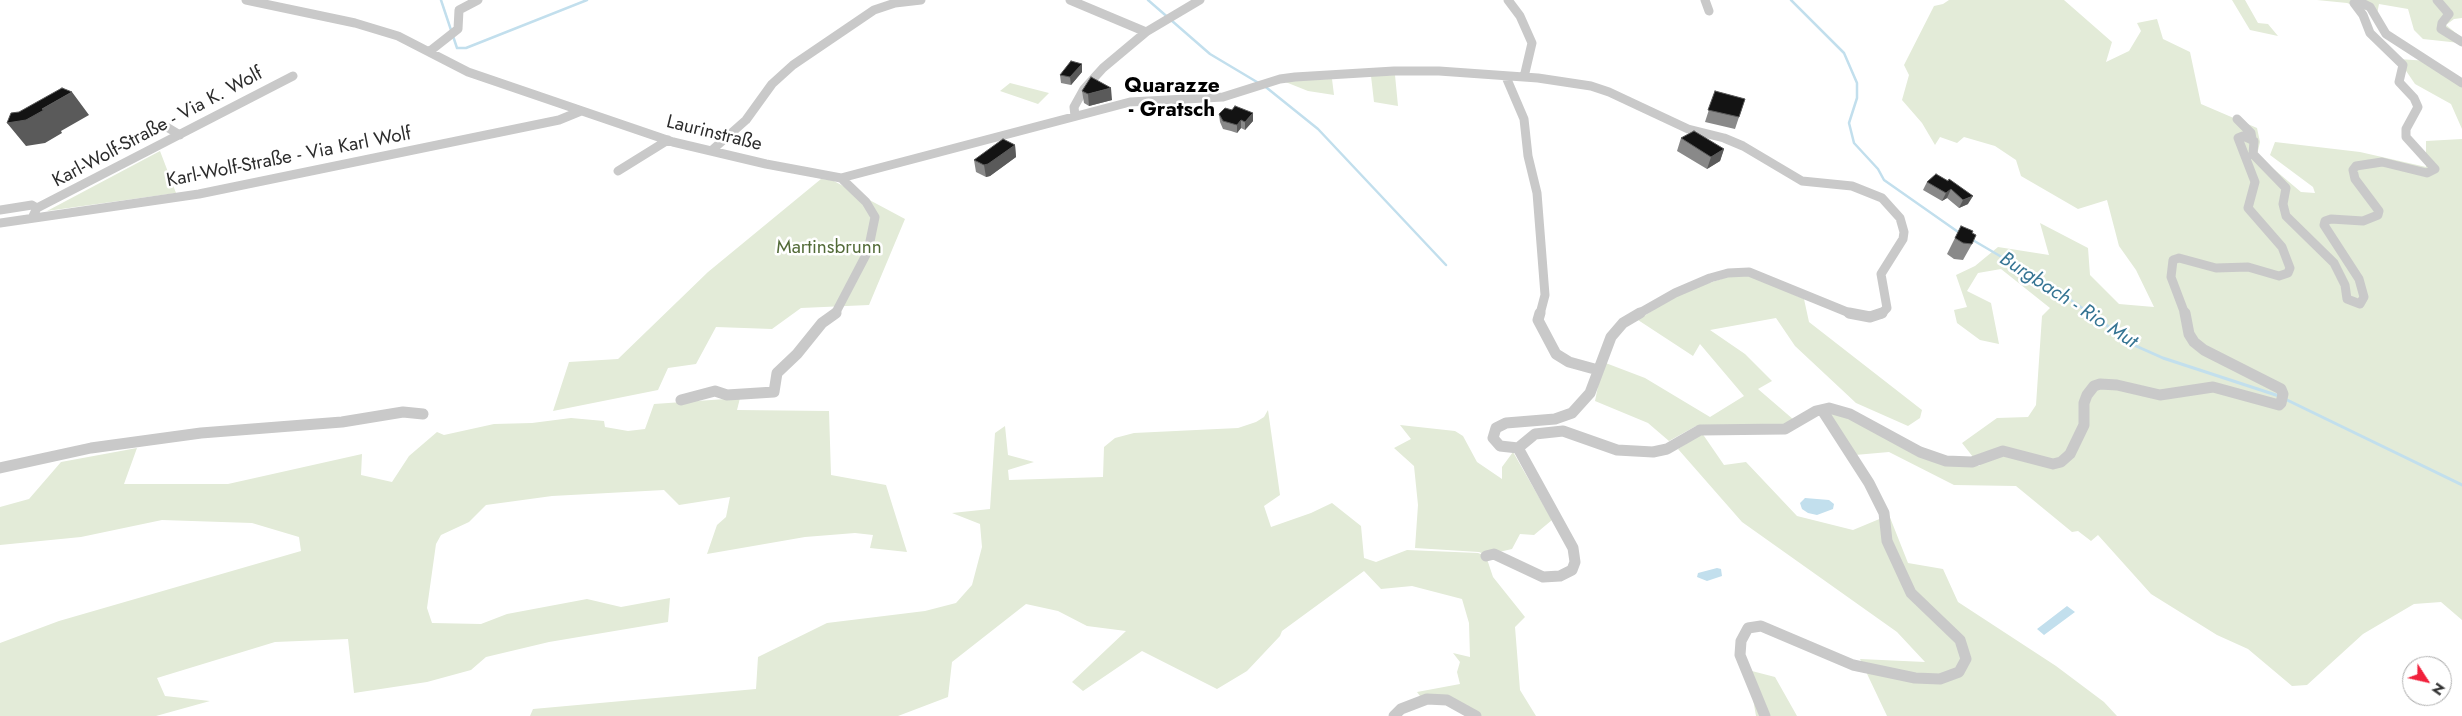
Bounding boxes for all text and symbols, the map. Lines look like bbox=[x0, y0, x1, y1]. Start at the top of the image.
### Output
street label: Karl-Wolf-Straße - Via K. Wolf bbox=[49, 63, 267, 193]
district label: Quarazze - Gratsch bbox=[1124, 74, 1220, 124]
street label: Laurinstraße bbox=[664, 111, 764, 157]
street label: Karl-Wolf-Straße - Via Karl Wolf bbox=[165, 123, 413, 193]
park label: Martinsbrunn bbox=[776, 237, 882, 259]
water label: Burgbach - Rio Mut bbox=[1995, 248, 2141, 354]
north arrow bbox=[2402, 656, 2452, 706]
text: N bbox=[2427, 679, 2450, 699]

